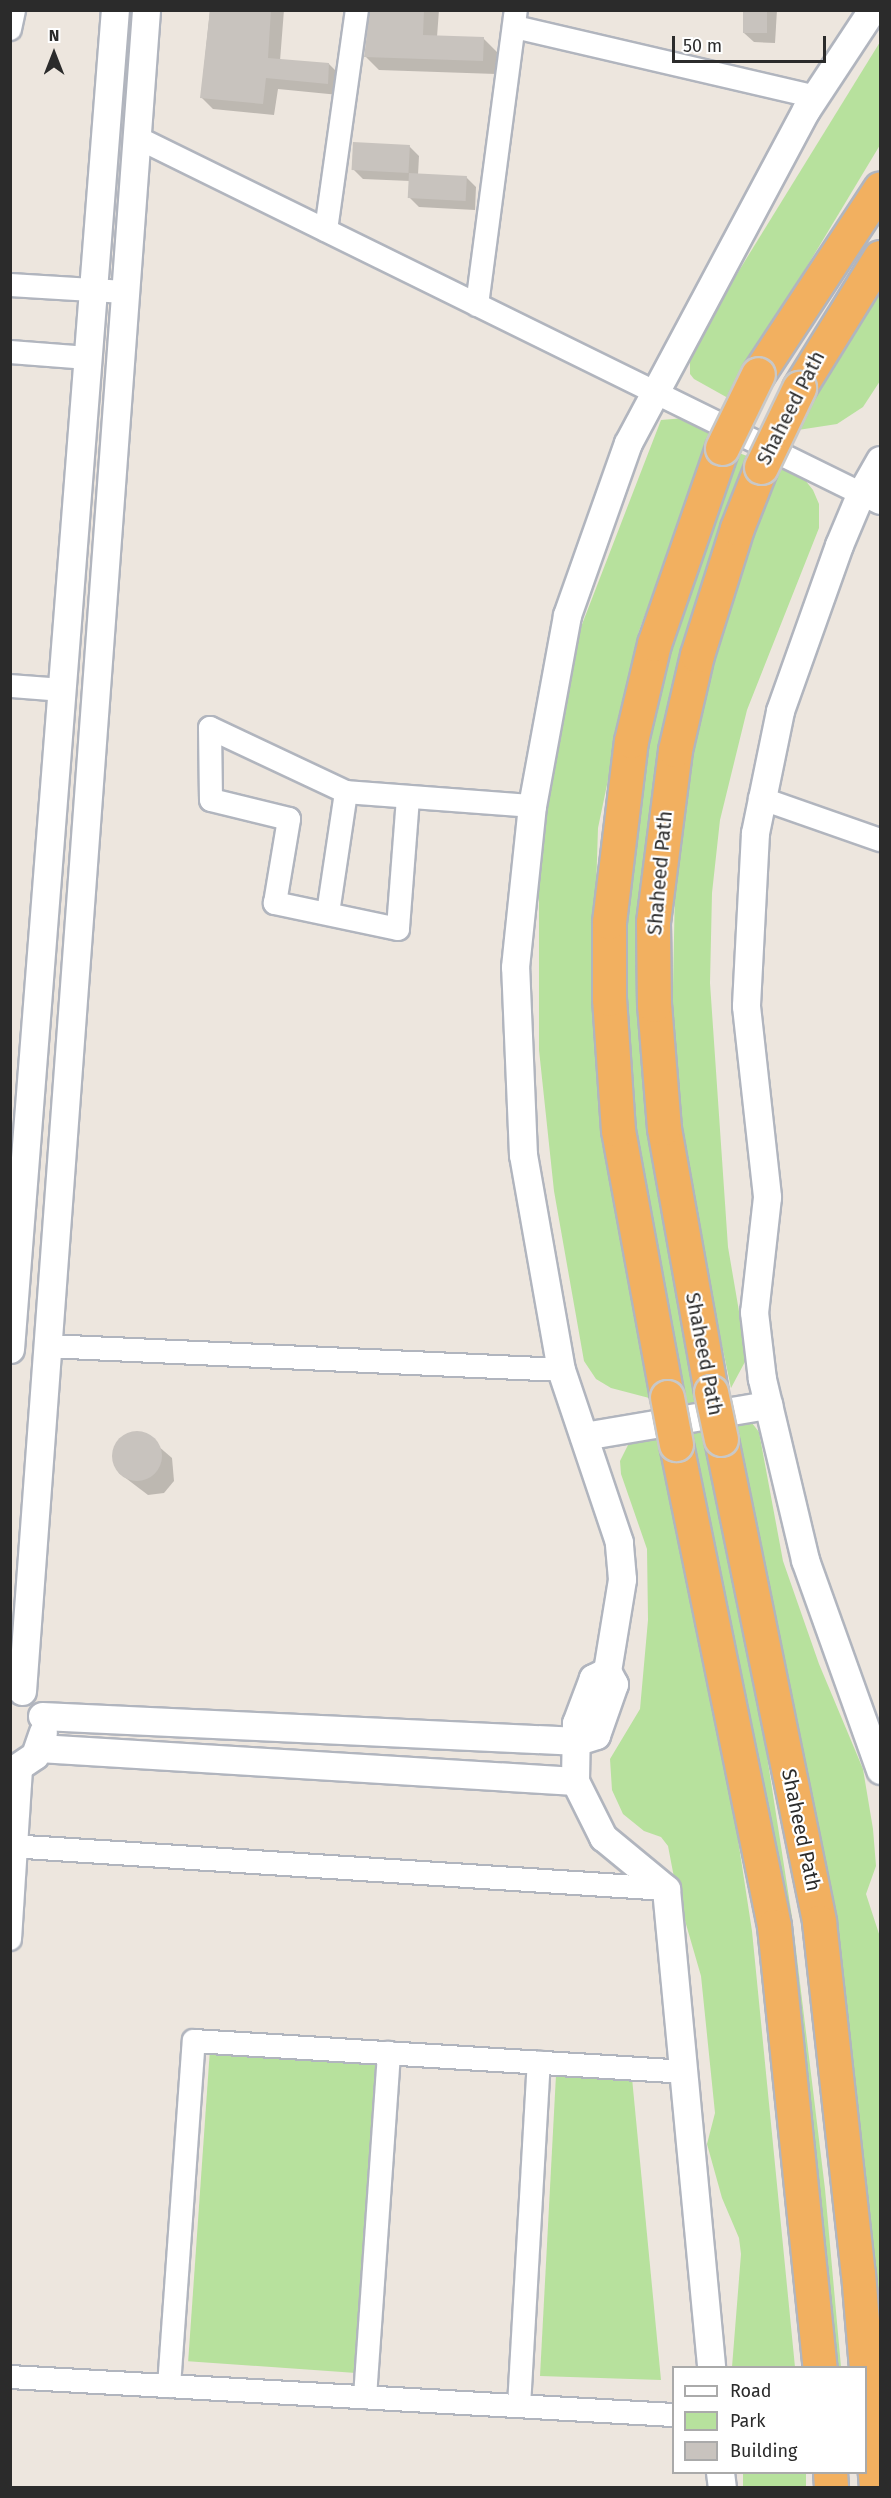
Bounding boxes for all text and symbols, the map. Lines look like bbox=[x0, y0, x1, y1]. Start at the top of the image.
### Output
north arrow bbox=[24, 24, 84, 84]
scale bar bbox=[675, 24, 830, 62]
text: N bbox=[49, 26, 59, 45]
text: 50 m bbox=[683, 35, 722, 57]
street label: Shaheed Path bbox=[752, 347, 830, 469]
street label: Shaheed Path bbox=[643, 810, 677, 936]
street label: Shaheed Path bbox=[680, 1291, 728, 1417]
street label: Shaheed Path bbox=[776, 1767, 826, 1893]
legend bbox=[672, 2366, 867, 2474]
text: Road bbox=[730, 2380, 772, 2402]
text: Park bbox=[730, 2410, 765, 2432]
text: Building bbox=[730, 2440, 797, 2462]

